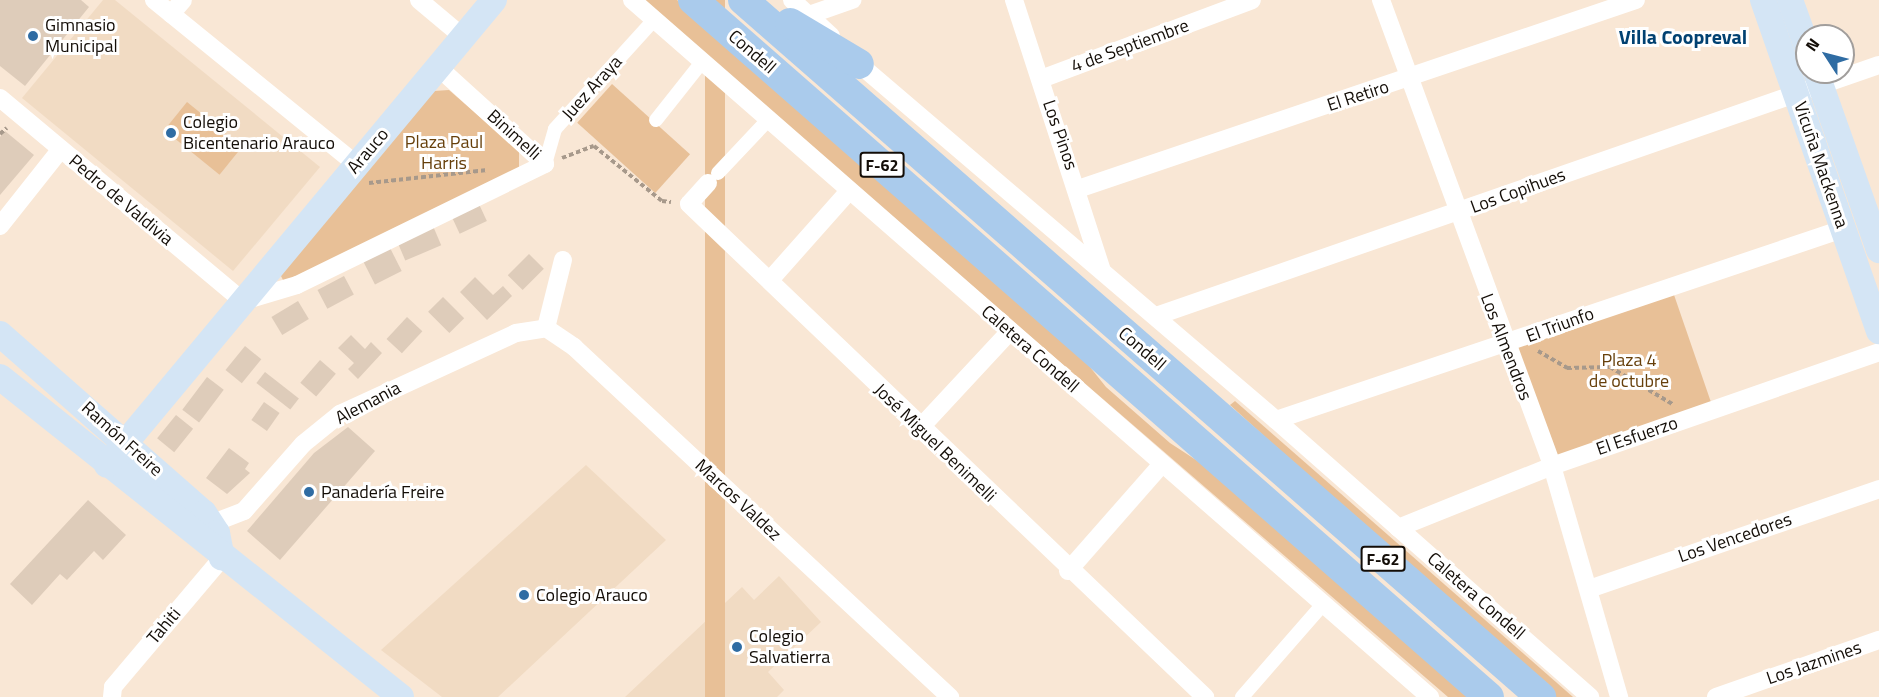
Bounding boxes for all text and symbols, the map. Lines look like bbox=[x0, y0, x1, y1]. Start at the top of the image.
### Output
place label: Gimnasio Municipal bbox=[45, 15, 118, 57]
street label: 4 de Septiembre bbox=[1068, 15, 1192, 77]
district label: Villa Coopreval bbox=[1619, 24, 1747, 48]
north arrow bbox=[1795, 24, 1855, 84]
street label: Condell bbox=[724, 26, 780, 78]
marker: Gimnasio Municipal bbox=[26, 29, 40, 43]
text: N bbox=[1799, 33, 1825, 56]
street label: Juez Araya bbox=[557, 51, 627, 125]
street label: El Retiro bbox=[1324, 76, 1392, 116]
street label: Los Pinos bbox=[1038, 97, 1082, 173]
street label: Vicuña Mackenna bbox=[1789, 99, 1853, 231]
street label: Binimelli bbox=[483, 105, 545, 165]
place label: Colegio Bicentenario Arauco bbox=[183, 112, 335, 154]
street label: Arauco bbox=[343, 124, 393, 178]
marker: Colegio Bicentenario Arauco bbox=[164, 126, 178, 140]
park label: Plaza Paul Harris bbox=[405, 132, 483, 174]
street label: Pedro de Valdivia bbox=[64, 150, 178, 250]
road number: F-62 bbox=[860, 152, 904, 178]
street label: Los Copihues bbox=[1468, 164, 1568, 218]
street label: Los Almendros bbox=[1476, 291, 1536, 403]
street label: Caletera Condell bbox=[977, 301, 1083, 397]
street label: El Triunfo bbox=[1523, 303, 1597, 347]
street label: Condell bbox=[1114, 323, 1170, 375]
park label: Plaza 4 de octubre bbox=[1589, 350, 1669, 392]
street label: Alemania bbox=[332, 377, 404, 429]
street label: José Miguel Benimelli bbox=[869, 379, 1001, 507]
street label: Ramón Freire bbox=[77, 397, 167, 481]
street label: El Esfuerzo bbox=[1593, 412, 1681, 460]
street label: Marcos Valdez bbox=[691, 455, 785, 545]
place label: Panadería Freire bbox=[321, 481, 444, 503]
marker: Panadería Freire bbox=[302, 485, 316, 499]
street label: Los Vencedores bbox=[1676, 509, 1794, 567]
road number: F-62 bbox=[1360, 546, 1406, 572]
street label: Caletera Condell bbox=[1423, 548, 1529, 644]
place label: Colegio Arauco bbox=[536, 584, 648, 606]
marker: Colegio Arauco bbox=[517, 588, 531, 602]
street label: Tahiti bbox=[143, 603, 185, 649]
place label: Colegio Salvatierra bbox=[749, 626, 830, 668]
street label: Los Jazmines bbox=[1764, 637, 1864, 689]
marker: Colegio Salvatierra bbox=[730, 640, 744, 654]

